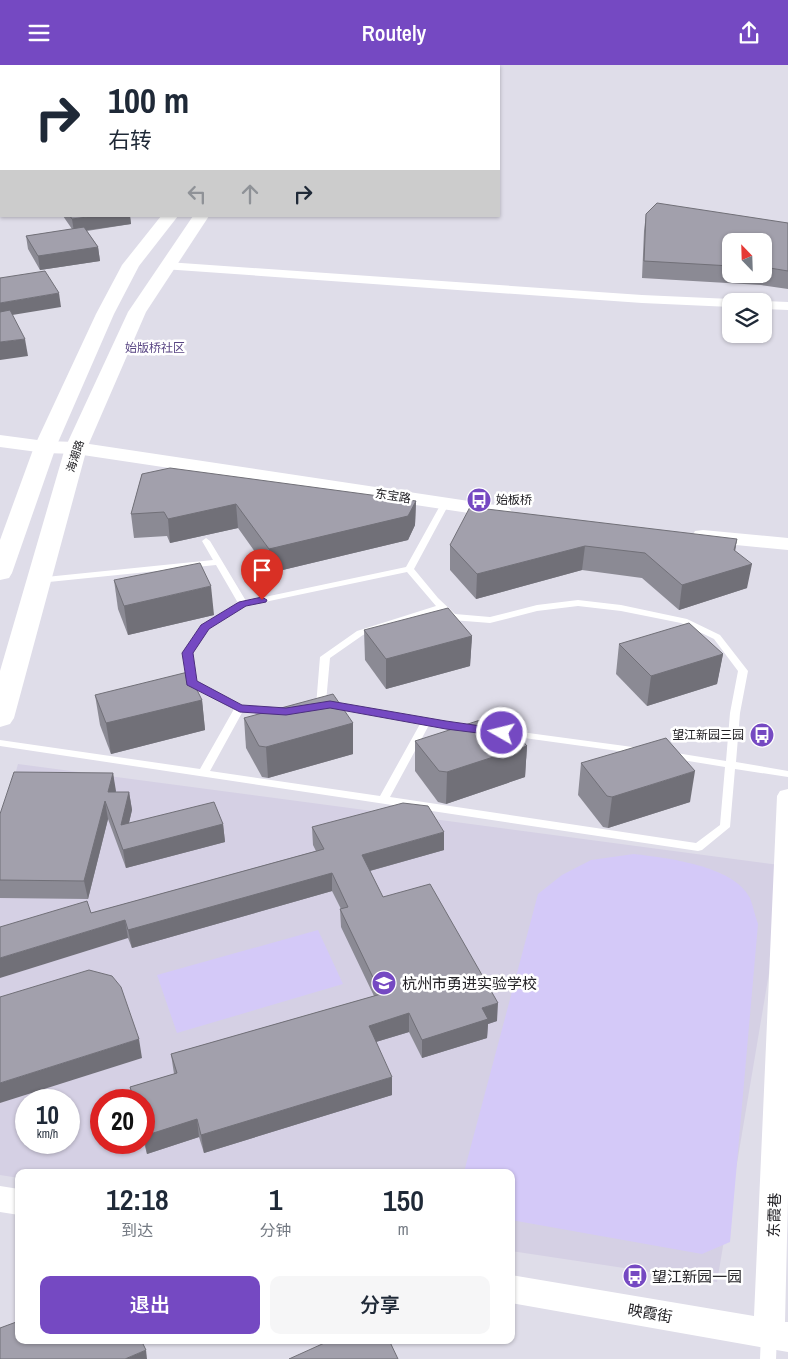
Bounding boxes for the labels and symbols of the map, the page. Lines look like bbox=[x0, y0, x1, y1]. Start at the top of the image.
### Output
north arrow bbox=[722, 233, 772, 283]
district label: 始版桥社区 bbox=[125, 340, 185, 356]
street label: 海潮路 bbox=[63, 438, 87, 474]
street label: 东宝路 bbox=[374, 485, 412, 507]
bus stop icon: 始板桥 bbox=[466, 487, 492, 513]
place label: 始板桥 bbox=[496, 492, 532, 508]
pin bbox=[241, 549, 283, 600]
position arrow bbox=[475, 706, 527, 758]
bus stop icon: 望江新园三园 bbox=[749, 722, 775, 748]
place label: 望江新园三园 bbox=[672, 727, 744, 743]
school or university icon: 杭州市勇进实验学校 bbox=[371, 970, 397, 996]
place label: 杭州市勇进实验学校 bbox=[402, 973, 537, 994]
speed limit sign: 20 bbox=[90, 1089, 155, 1154]
street label: 东霞巷 bbox=[763, 1192, 785, 1238]
bus stop icon: 望江新园一园 bbox=[622, 1263, 648, 1289]
place label: 望江新园一园 bbox=[652, 1266, 742, 1287]
street label: 映霞街 bbox=[626, 1299, 674, 1327]

